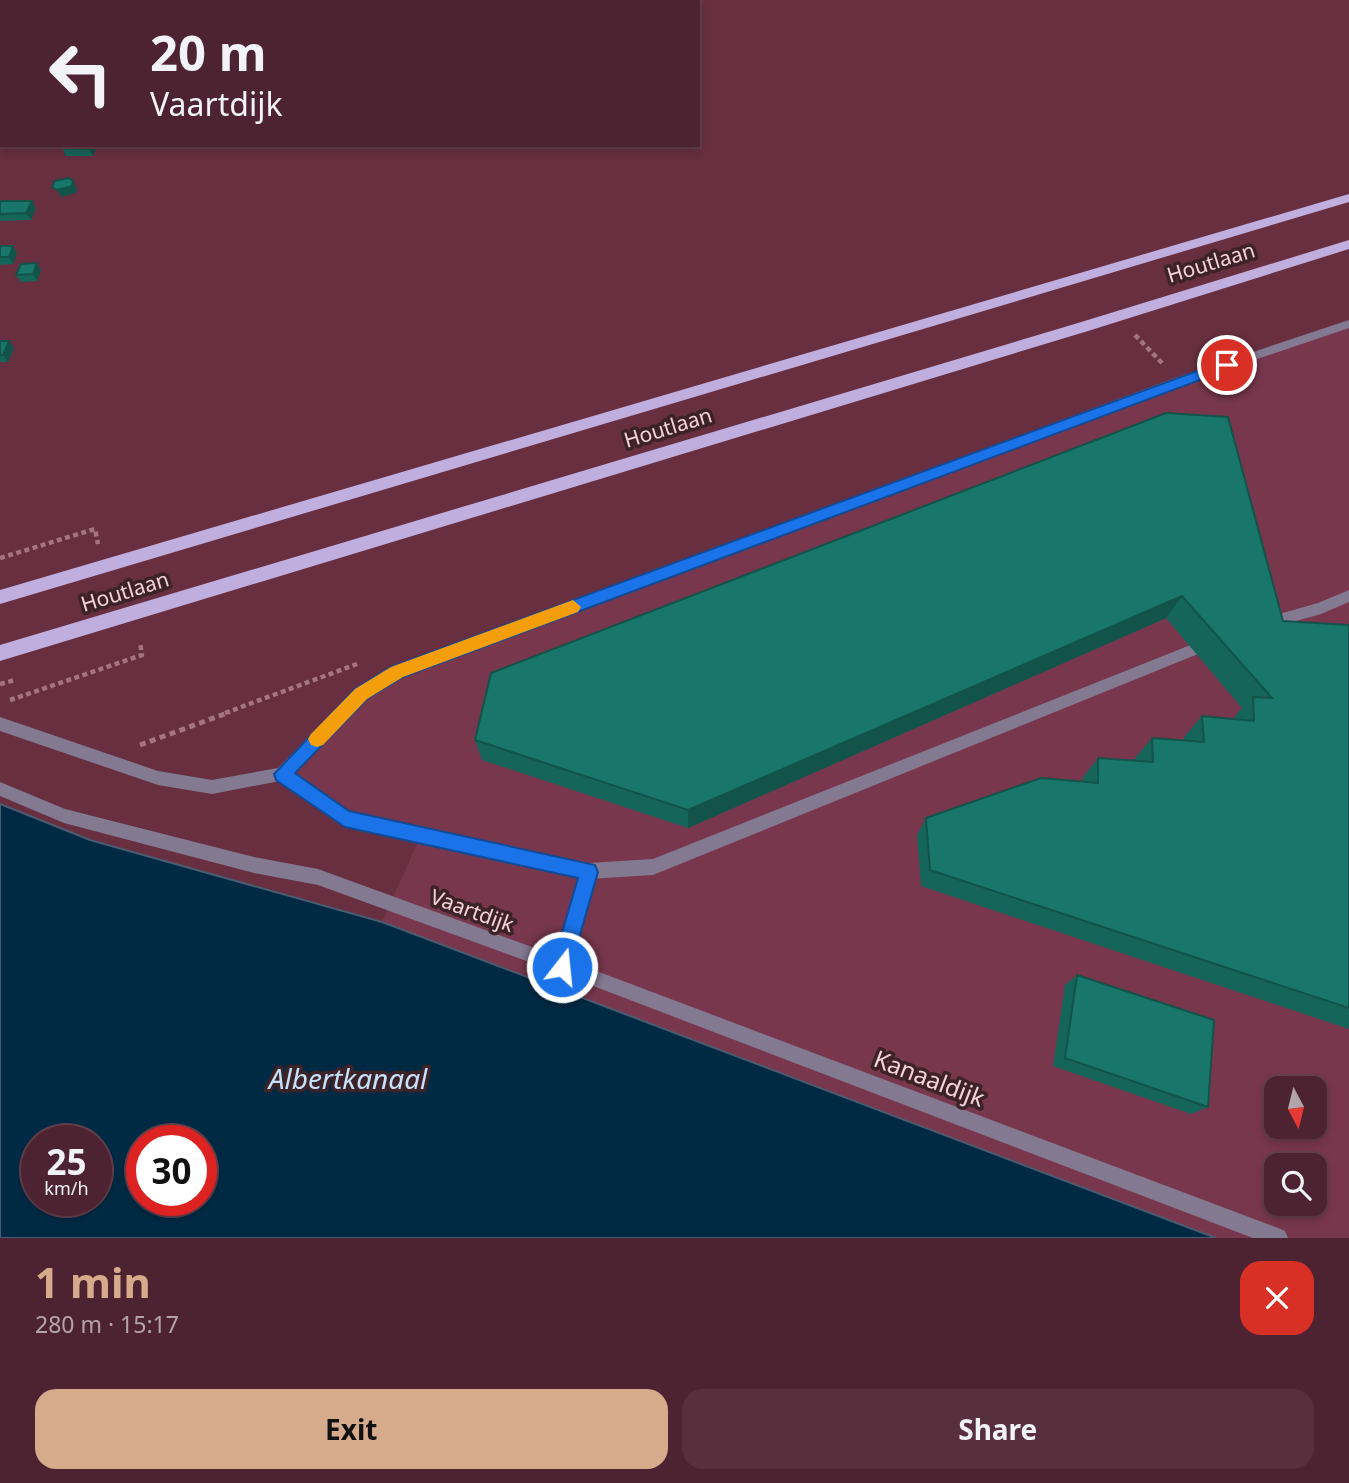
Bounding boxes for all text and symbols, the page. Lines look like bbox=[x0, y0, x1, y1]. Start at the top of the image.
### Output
text: 20 m bbox=[150, 19, 267, 85]
icon: left bbox=[35, 28, 126, 119]
text: Vaartdijk bbox=[150, 82, 283, 125]
street label: Houtlaan bbox=[1163, 235, 1258, 289]
pin bbox=[1197, 335, 1257, 395]
icon: arrive bbox=[1208, 346, 1246, 384]
street label: Houtlaan bbox=[620, 400, 715, 454]
street label: Houtlaan bbox=[77, 564, 172, 618]
street label: Vaartdijk bbox=[427, 882, 519, 938]
position arrow bbox=[525, 930, 599, 1004]
street label: Kanaaldijk bbox=[869, 1041, 990, 1114]
water label: Albertkanaal bbox=[267, 1059, 428, 1097]
north arrow bbox=[1264, 1076, 1326, 1139]
map controls bbox=[1264, 1076, 1327, 1216]
speed limit sign: 30 bbox=[126, 1125, 217, 1216]
text: 25 bbox=[46, 1138, 87, 1185]
button: search bbox=[1264, 1153, 1327, 1216]
text: km/h bbox=[44, 1176, 89, 1200]
text: 1 min bbox=[35, 1253, 151, 1310]
button: close bbox=[1240, 1261, 1314, 1335]
text: 280 m · 15:17 bbox=[35, 1308, 179, 1340]
button: Exit bbox=[35, 1389, 668, 1469]
button: Share bbox=[682, 1389, 1314, 1469]

